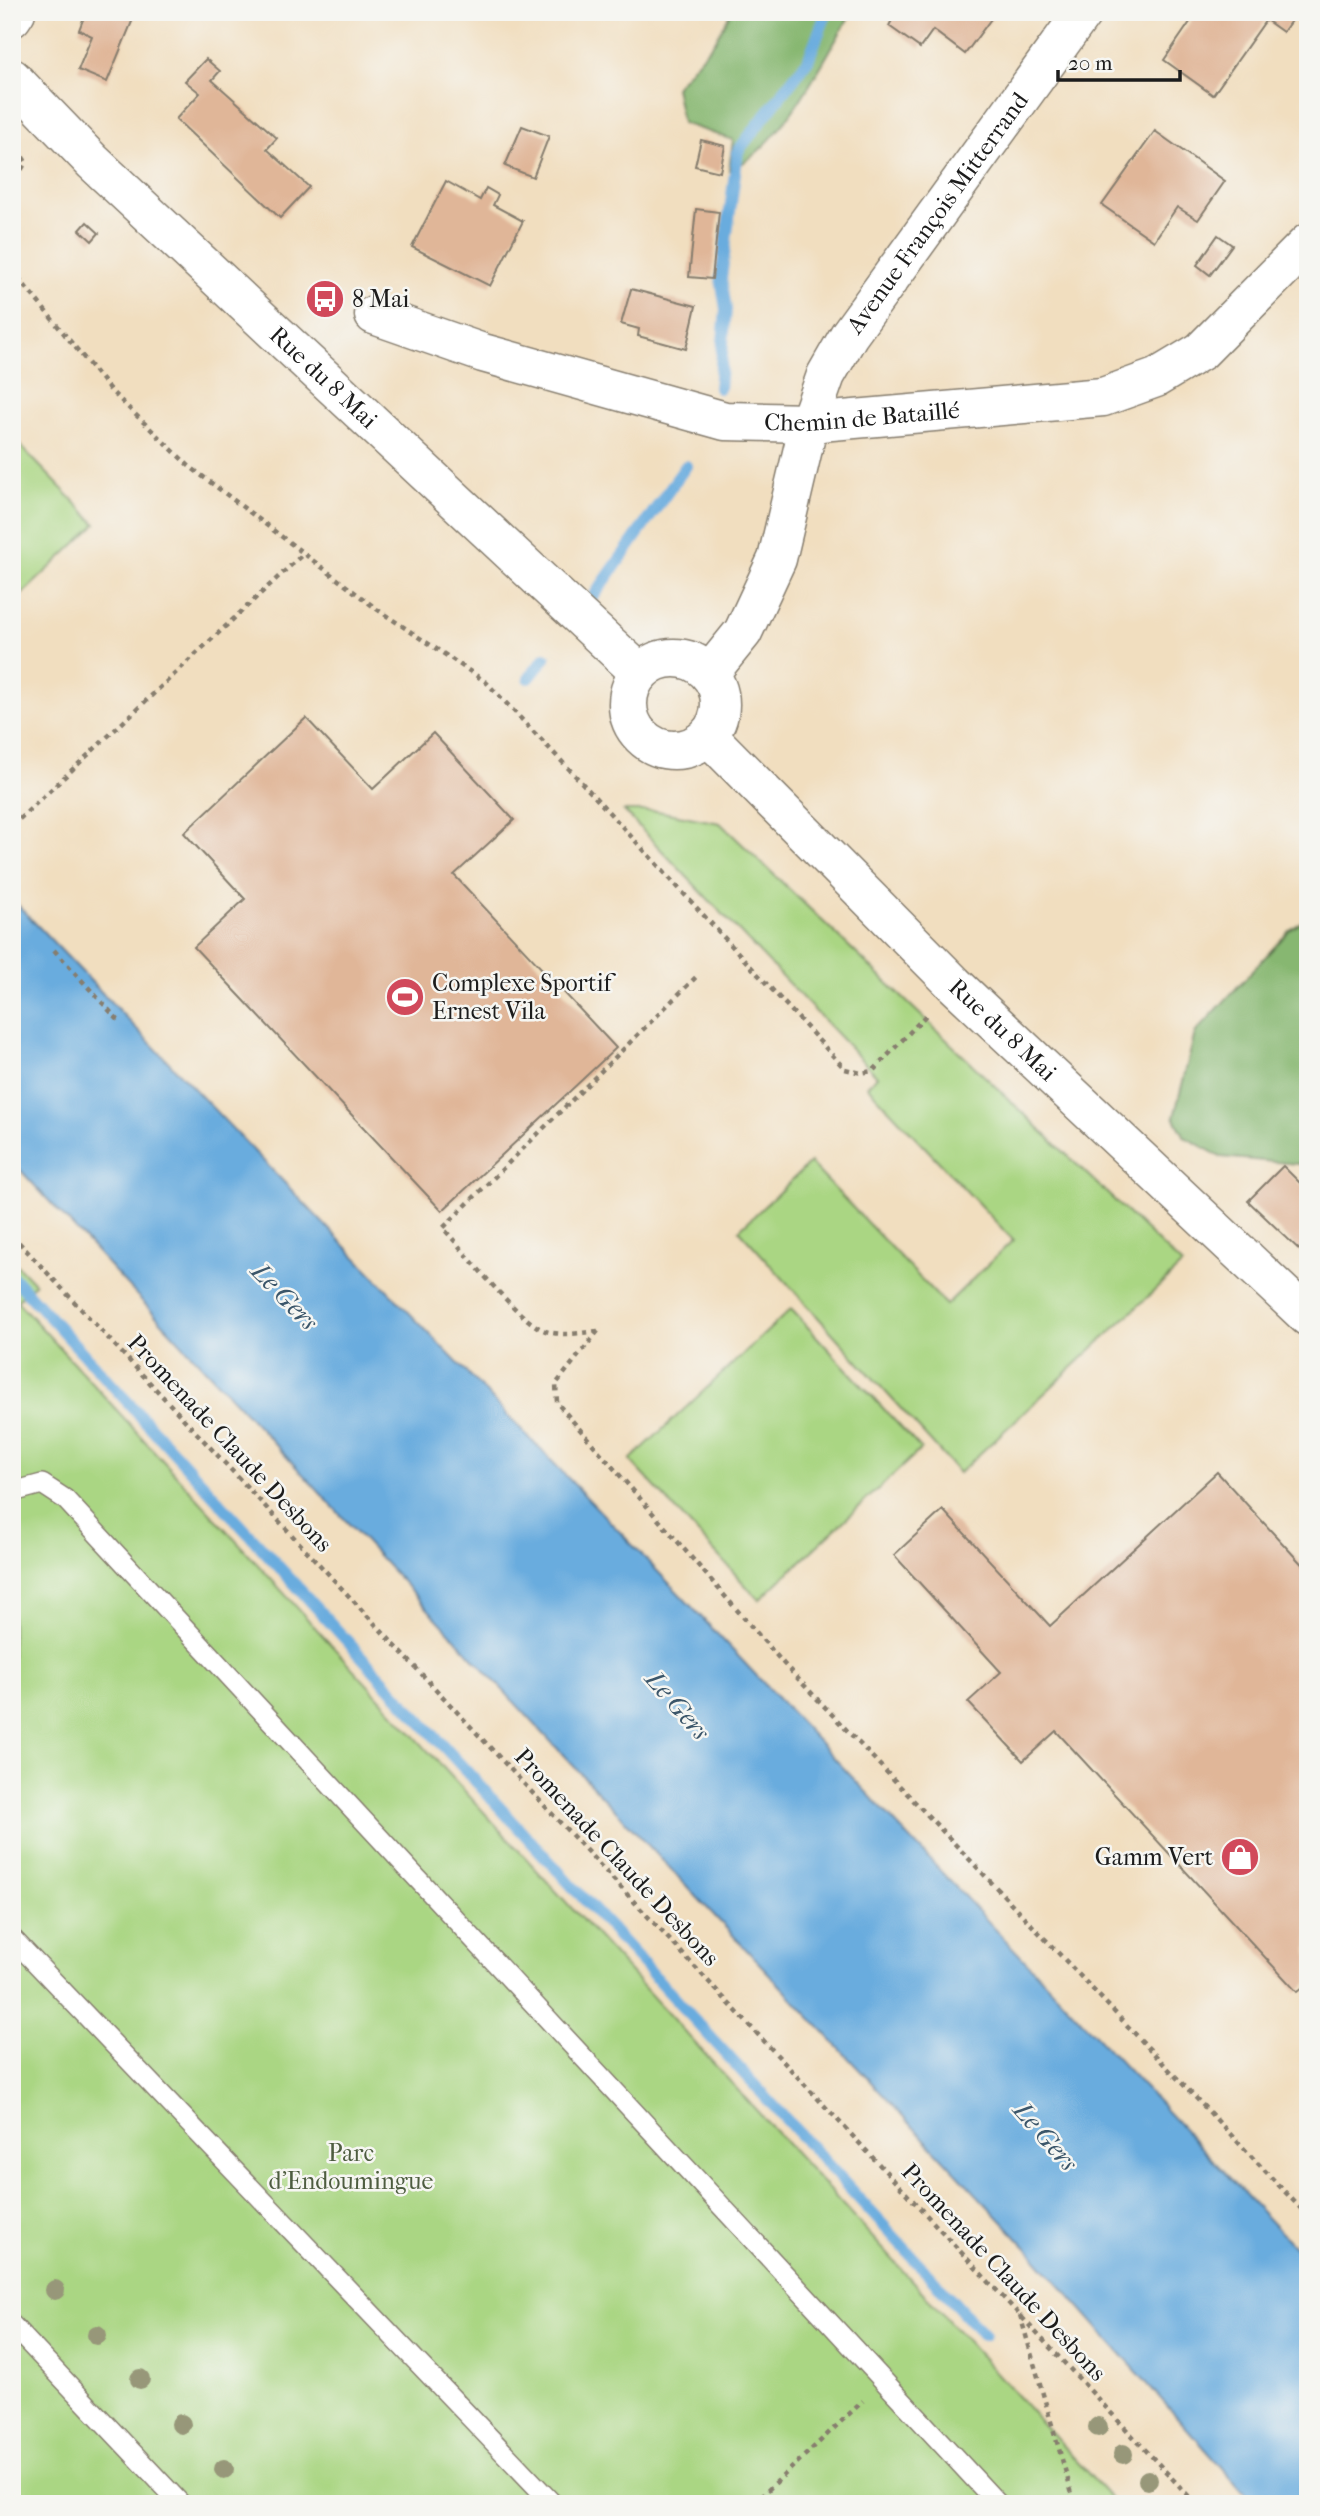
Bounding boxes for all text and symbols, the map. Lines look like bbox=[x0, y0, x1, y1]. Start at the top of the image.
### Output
scale bar bbox=[1058, 38, 1180, 82]
text: 20 m bbox=[1068, 51, 1113, 75]
street label: Avenue François Mitterrand bbox=[840, 86, 1035, 340]
bus stop icon: 8 Mai bbox=[304, 278, 346, 320]
place label: 8 Mai bbox=[352, 285, 409, 313]
street label: Rue du 8 Mai bbox=[264, 320, 383, 434]
street label: Chemin de Bataillé bbox=[764, 396, 961, 437]
place label: Complexe Sportif Ernest Vila bbox=[432, 969, 617, 1025]
street label: Rue du 8 Mai bbox=[943, 973, 1062, 1087]
sports icon: Complexe Sportif Ernest Vila bbox=[384, 976, 426, 1018]
water label: Le Gers bbox=[244, 1255, 325, 1337]
street label: Promenade Claude Desbons bbox=[122, 1328, 338, 1558]
water label: Le Gers bbox=[638, 1663, 717, 1747]
street label: Promenade Claude Desbons bbox=[509, 1742, 725, 1972]
shop icon: Gamm Vert bbox=[1219, 1836, 1261, 1878]
place label: Gamm Vert bbox=[1095, 1843, 1213, 1871]
water label: Le Gers bbox=[1006, 2094, 1085, 2178]
park label: Parc d’Endoumingue bbox=[269, 2139, 434, 2195]
street label: Promenade Claude Desbons bbox=[896, 2157, 1112, 2387]

